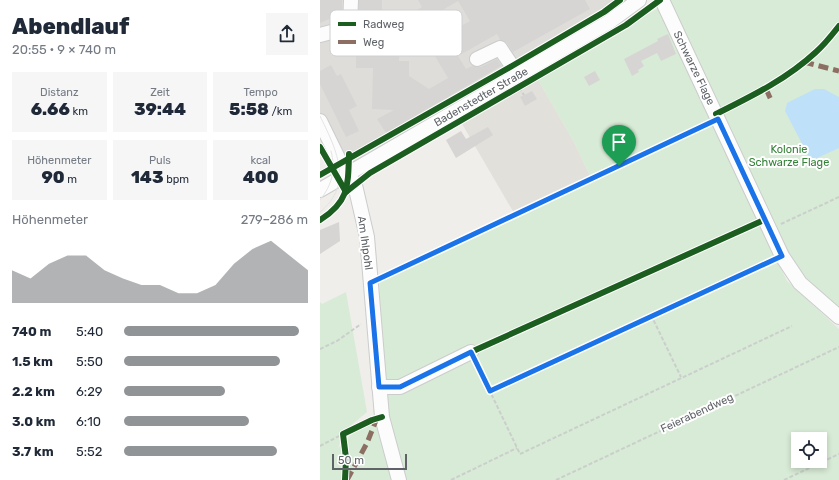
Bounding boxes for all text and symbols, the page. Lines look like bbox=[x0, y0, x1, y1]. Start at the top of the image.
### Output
legend bbox=[330, 10, 462, 56]
text: Abendlauf bbox=[12, 13, 129, 40]
button: share bbox=[266, 13, 308, 55]
text: Radweg bbox=[363, 18, 404, 31]
street label: Schwarze Flage bbox=[670, 29, 718, 107]
text: Weg bbox=[363, 36, 384, 49]
text: 20:55 · 9 × 740 m bbox=[12, 42, 116, 57]
street label: Badenstedter Straße bbox=[432, 65, 530, 129]
text: Distanz bbox=[40, 86, 79, 99]
text: Zeit bbox=[150, 86, 170, 99]
text: Tempo bbox=[244, 86, 278, 99]
text: 6.66 bbox=[31, 99, 70, 119]
text: 39:44 bbox=[134, 99, 186, 119]
text: 5:58 bbox=[229, 99, 269, 119]
text: km bbox=[70, 105, 88, 118]
text: /km bbox=[269, 105, 292, 118]
pin bbox=[602, 125, 636, 166]
icon: arrive bbox=[608, 131, 630, 153]
park label: Kolonie Schwarze Flage bbox=[749, 143, 829, 169]
text: Höhenmeter bbox=[27, 154, 91, 167]
text: Puls bbox=[149, 154, 171, 167]
text: kcal bbox=[251, 154, 271, 167]
text: 90 bbox=[42, 167, 65, 187]
text: 143 bbox=[131, 167, 164, 187]
text: 400 bbox=[243, 167, 279, 187]
text: m bbox=[65, 173, 77, 186]
text: bpm bbox=[164, 173, 189, 186]
text: Höhenmeter bbox=[12, 212, 88, 227]
text: 279–286 m bbox=[241, 212, 308, 227]
street label: Am Ihlpohl bbox=[355, 215, 375, 271]
text: 740 m bbox=[12, 324, 51, 339]
text: 5:40 bbox=[76, 324, 103, 339]
text: 1.5 km bbox=[12, 354, 53, 369]
text: 5:50 bbox=[76, 354, 103, 369]
text: 2.2 km bbox=[12, 384, 55, 399]
text: 6:29 bbox=[76, 384, 103, 399]
street label: Feierabendweg bbox=[659, 390, 735, 436]
text: 3.0 km bbox=[12, 414, 55, 429]
text: 6:10 bbox=[76, 414, 101, 429]
map controls bbox=[791, 432, 827, 468]
button: locate bbox=[791, 432, 827, 468]
text: 3.7 km bbox=[12, 444, 54, 459]
text: 5:52 bbox=[76, 444, 102, 459]
scale bar bbox=[332, 452, 407, 471]
text: 50 m bbox=[338, 454, 364, 467]

